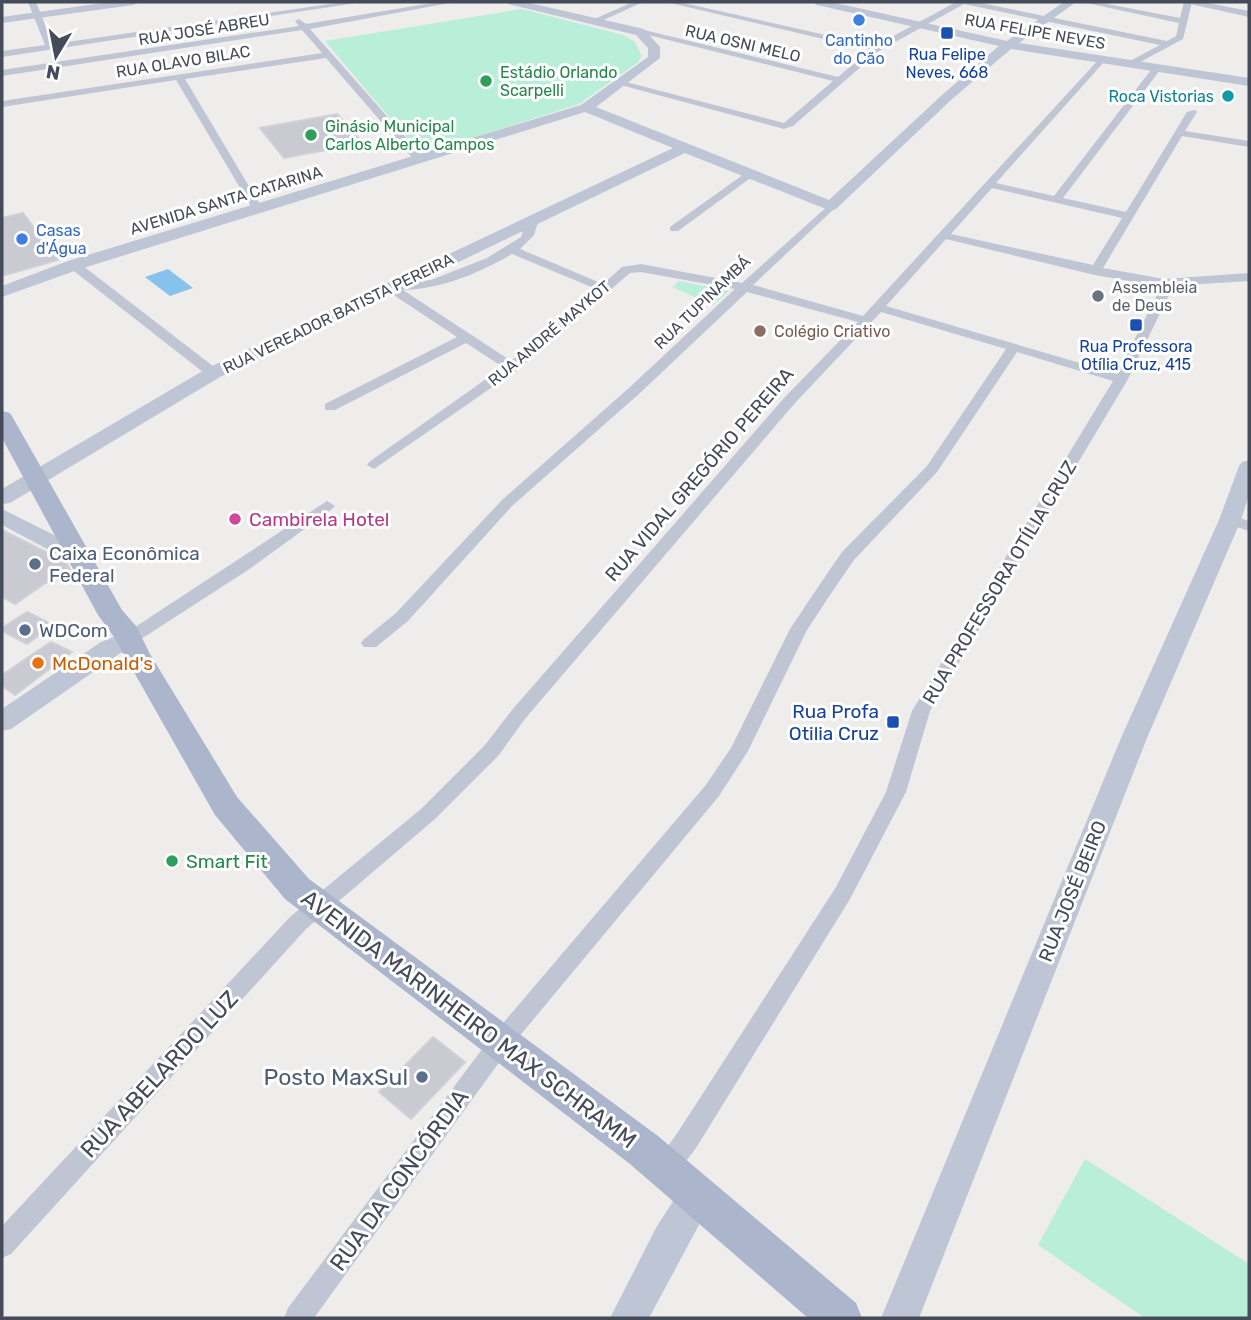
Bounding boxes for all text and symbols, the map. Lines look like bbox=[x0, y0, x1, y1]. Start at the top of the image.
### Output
street label: RUA JOSÉ ABREU bbox=[137, 10, 271, 49]
street label: RUA FELIPE NEVES bbox=[963, 10, 1107, 53]
marker: Cantinho do Cão bbox=[851, 12, 867, 28]
north arrow bbox=[21, 21, 91, 91]
street label: RUA OSNI MELO bbox=[683, 21, 802, 66]
marker: Rua Felipe Neves, 668 bbox=[939, 25, 955, 41]
place label: Cantinho do Cão bbox=[825, 31, 893, 68]
street label: RUA OLAVO BILAC bbox=[115, 42, 252, 81]
place label: Rua Felipe Neves, 668 bbox=[906, 45, 988, 82]
text: N bbox=[44, 60, 62, 85]
place label: Estádio Orlando Scarpelli bbox=[500, 63, 617, 100]
marker: Estádio Orlando Scarpelli bbox=[478, 73, 494, 89]
place label: Roca Vistorias bbox=[1108, 87, 1214, 106]
marker: Roca Vistorias bbox=[1220, 88, 1236, 104]
place label: Ginásio Municipal Carlos Alberto Campos bbox=[325, 117, 494, 154]
marker: Ginásio Municipal Carlos Alberto Campos bbox=[303, 127, 319, 143]
street label: AVENIDA SANTA CATARINA bbox=[128, 162, 325, 239]
place label: Casas d'Água bbox=[36, 221, 87, 258]
marker: Casas d'Água bbox=[14, 231, 30, 247]
street label: RUA VEREADOR BATISTA PEREIRA bbox=[220, 249, 457, 378]
street label: RUA TUPINAMBÁ bbox=[650, 251, 755, 353]
street label: RUA ANDRÉ MAYKOT bbox=[484, 277, 614, 390]
place label: Assembleia de Deus bbox=[1112, 278, 1197, 315]
marker: Assembleia de Deus bbox=[1090, 288, 1106, 304]
marker: Rua Professora Otília Cruz, 415 bbox=[1128, 317, 1144, 333]
place label: Colégio Criativo bbox=[774, 322, 890, 341]
marker: Colégio Criativo bbox=[752, 323, 768, 339]
place label: Rua Professora Otília Cruz, 415 bbox=[1079, 337, 1193, 374]
street label: RUA VIDAL GREGÓRIO PEREIRA bbox=[600, 363, 799, 586]
street label: RUA PROFESSORA OTÍLIA CRUZ bbox=[918, 456, 1081, 708]
place label: Cambirela Hotel bbox=[249, 508, 389, 531]
marker: Cambirela Hotel bbox=[227, 511, 243, 527]
place label: Caixa Econômica Federal bbox=[49, 542, 200, 587]
marker: Caixa Econômica Federal bbox=[27, 556, 43, 572]
place label: WDCom bbox=[39, 619, 108, 642]
marker: WDCom bbox=[17, 622, 33, 638]
place label: McDonald's bbox=[52, 652, 153, 675]
marker: McDonald's bbox=[30, 655, 46, 671]
place label: Rua Profa Otilia Cruz bbox=[789, 700, 879, 745]
marker: Rua Profa Otilia Cruz bbox=[885, 714, 901, 730]
street label: RUA JOSÉ BEIRO bbox=[1034, 817, 1111, 965]
place label: Smart Fit bbox=[186, 850, 268, 873]
marker: Smart Fit bbox=[164, 853, 180, 869]
street label: AVENIDA MARINHEIRO MAX SCHRAMM bbox=[296, 884, 642, 1154]
street label: RUA ABELARDO LUZ bbox=[74, 985, 244, 1163]
place label: Posto MaxSul bbox=[264, 1063, 408, 1091]
marker: Posto MaxSul bbox=[414, 1069, 430, 1085]
street label: RUA DA CONCÓRDIA bbox=[324, 1084, 474, 1276]

